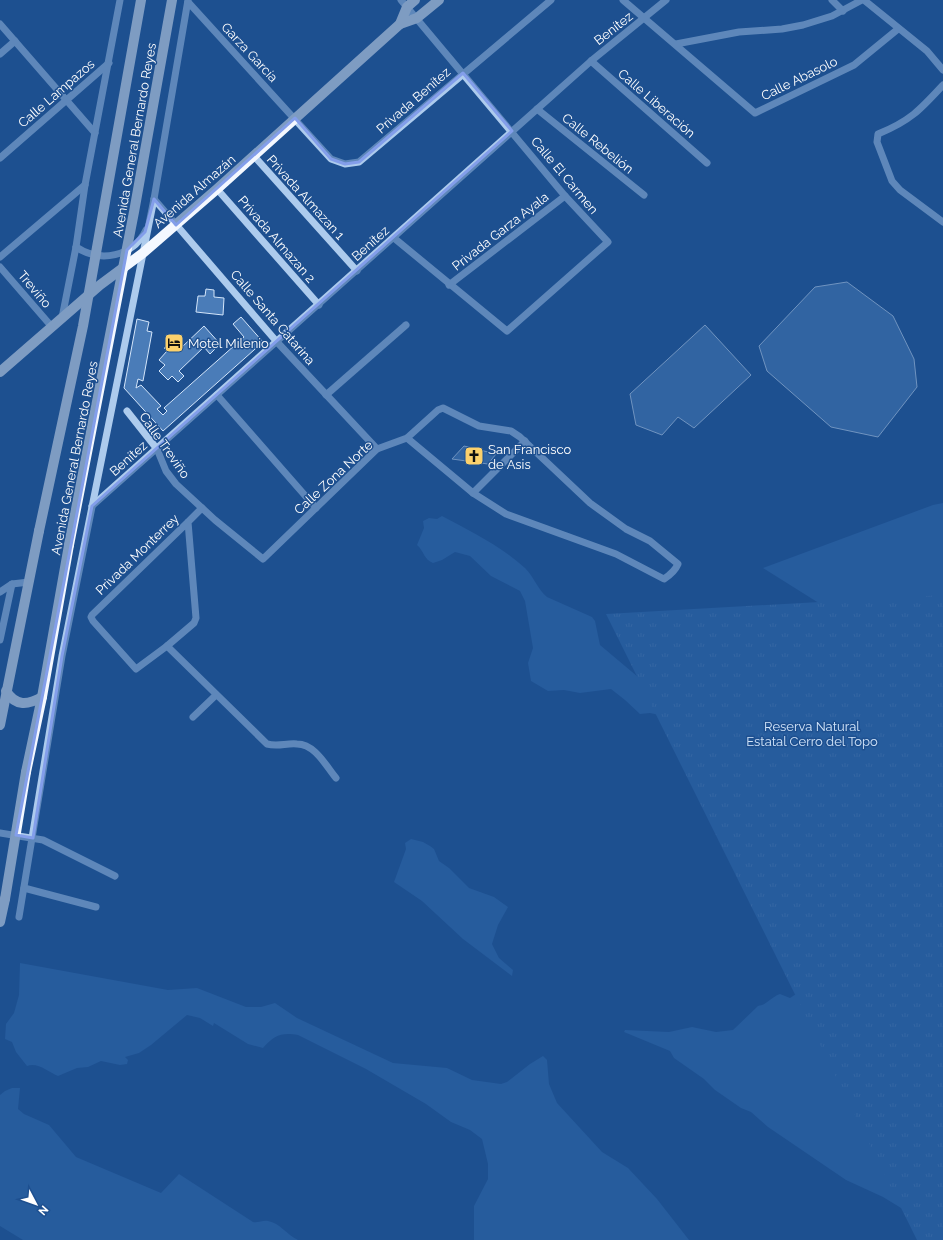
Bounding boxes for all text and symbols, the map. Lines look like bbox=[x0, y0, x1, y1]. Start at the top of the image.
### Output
street label: Benítez bbox=[591, 9, 636, 48]
street label: Garza García bbox=[218, 20, 281, 85]
street label: Avenida General Bernardo Reyes bbox=[110, 42, 159, 239]
street label: Calle Abasolo bbox=[759, 53, 840, 103]
street label: Calle Lampazos bbox=[15, 56, 97, 131]
street label: Privada Benítez bbox=[373, 64, 453, 136]
street label: Calle Liberación bbox=[615, 66, 698, 141]
street label: Calle Rebelión bbox=[559, 110, 636, 177]
street label: Calle El Carmen bbox=[528, 134, 601, 217]
street label: Avenida Almazán bbox=[150, 152, 238, 231]
street label: Privada Almazan 1 bbox=[264, 152, 348, 243]
street label: Privada Garza Ayala bbox=[449, 189, 551, 274]
street label: Privada Almazan 2 bbox=[235, 193, 318, 286]
street label: Benítez bbox=[349, 223, 392, 264]
street label: Calle Santa Catarina bbox=[227, 267, 318, 368]
street label: Treviño bbox=[15, 268, 55, 311]
hotel icon: Motel Milenio bbox=[163, 332, 185, 354]
place label: Motel Milenio bbox=[188, 336, 269, 351]
street label: Avenida General Bernardo Reyes bbox=[48, 360, 101, 556]
street label: Calle Treviño bbox=[136, 409, 193, 481]
street label: Calle Zona Norte bbox=[291, 437, 376, 518]
street label: Benítez bbox=[107, 438, 150, 479]
place label: San Francisco de Asis bbox=[488, 442, 572, 472]
church icon: San Francisco de Asis bbox=[463, 445, 485, 467]
street label: Privada Monterrey bbox=[93, 511, 182, 598]
park label: Reserva Natural Estatal Cerro del Topo bbox=[746, 719, 878, 749]
north arrow bbox=[16, 1184, 56, 1224]
text: N bbox=[36, 1203, 51, 1218]

